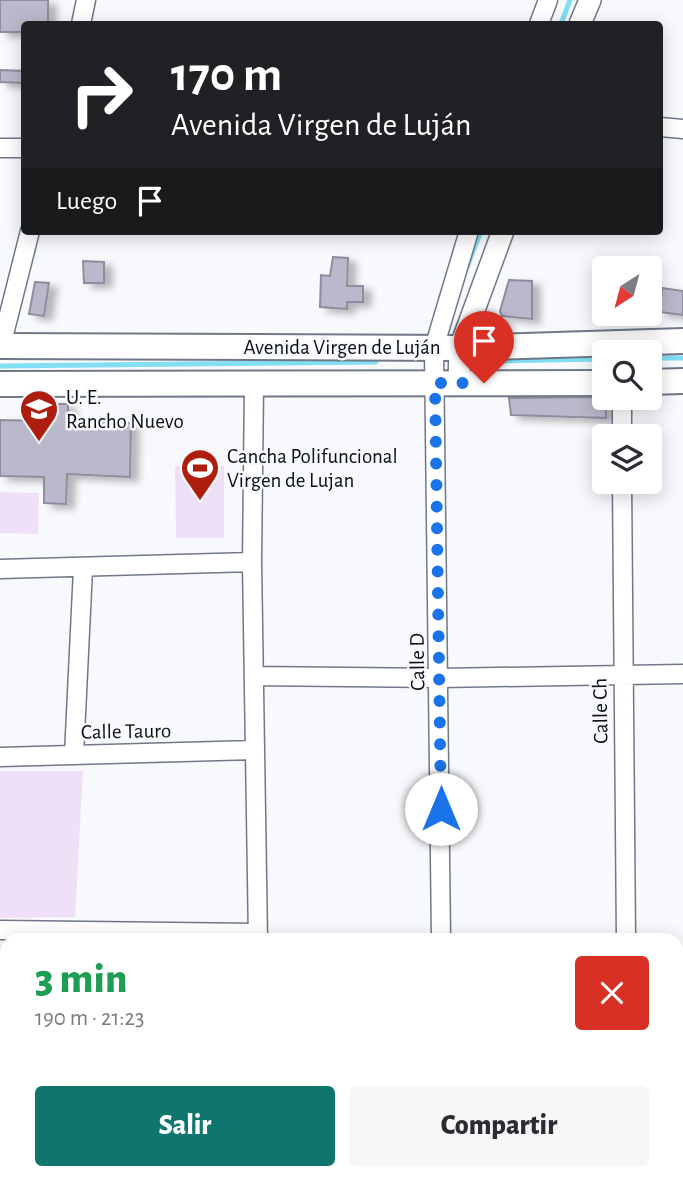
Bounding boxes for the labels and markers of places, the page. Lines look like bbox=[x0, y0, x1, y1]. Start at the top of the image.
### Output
pin bbox=[454, 311, 514, 383]
place label: U. E. Rancho Nuevo bbox=[66, 387, 184, 432]
school or university icon: U. E. Rancho Nuevo bbox=[18, 388, 60, 443]
place label: Cancha Polifuncional Virgen de Lujan bbox=[227, 446, 398, 491]
sports icon: Cancha Polifuncional Virgen de Lujan bbox=[179, 447, 221, 502]

